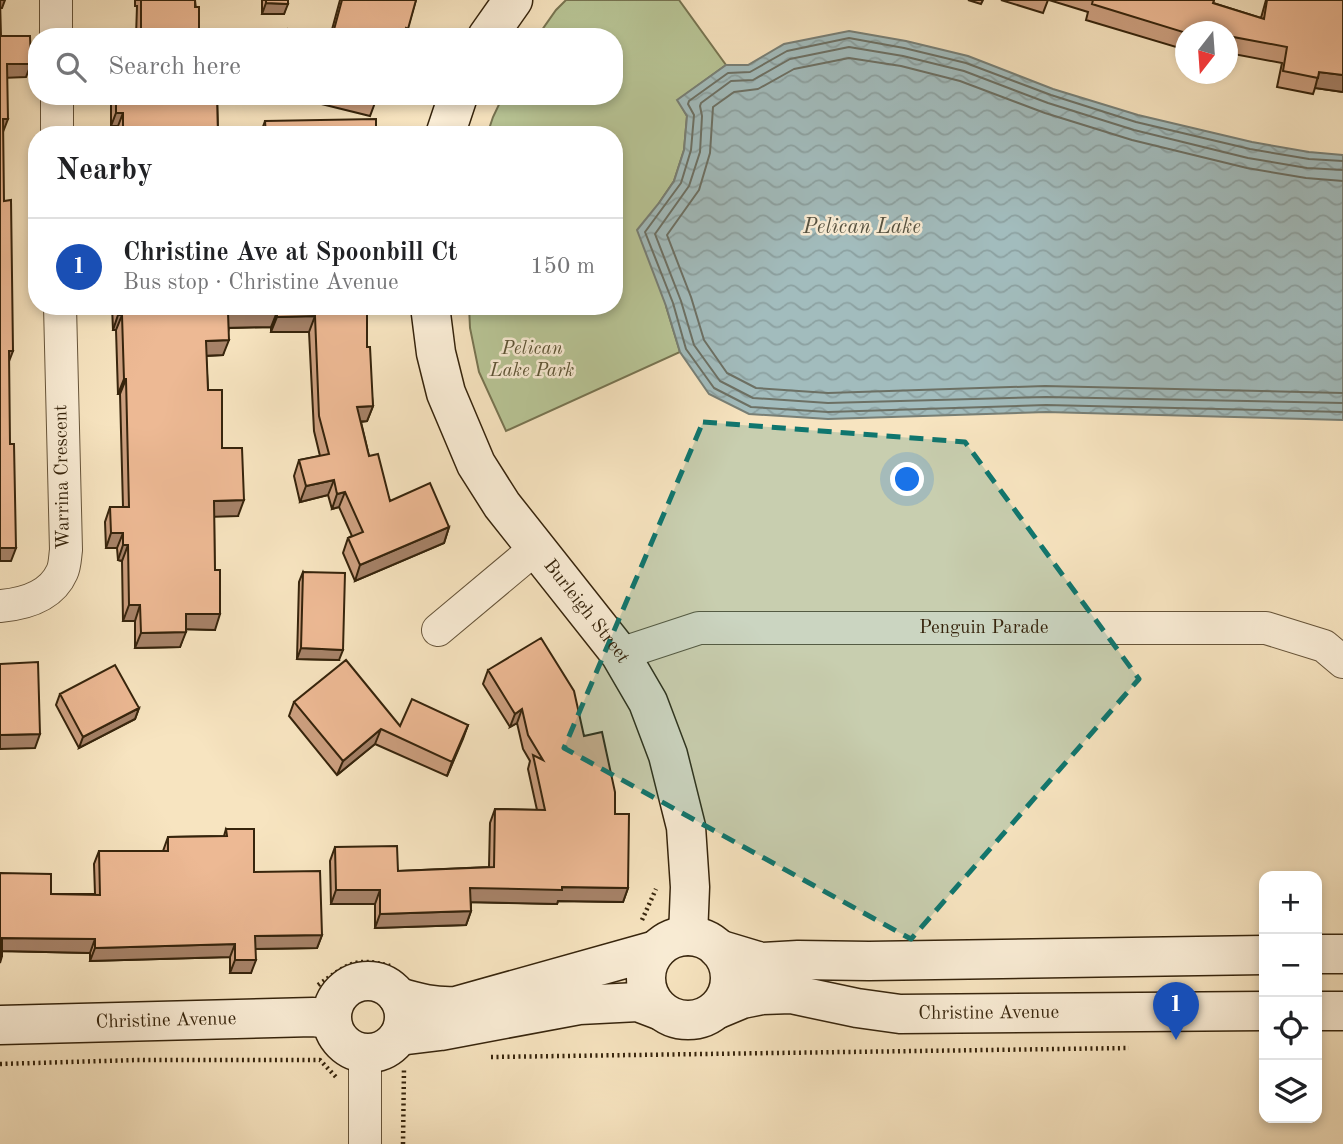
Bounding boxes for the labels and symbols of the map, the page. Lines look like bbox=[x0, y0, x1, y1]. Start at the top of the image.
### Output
north arrow bbox=[1175, 21, 1238, 84]
water label: Pelican Lake bbox=[802, 217, 921, 238]
park label: Pelican Lake Park bbox=[489, 340, 574, 381]
street label: Warrina Crescent bbox=[52, 404, 74, 550]
your location bbox=[890, 462, 924, 496]
street label: Burleigh Street bbox=[540, 556, 633, 666]
street label: Penguin Parade bbox=[919, 619, 1049, 638]
pin: 1 bbox=[1153, 982, 1199, 1040]
street label: Christine Avenue bbox=[918, 1003, 1059, 1023]
street label: Christine Avenue bbox=[95, 1009, 237, 1032]

